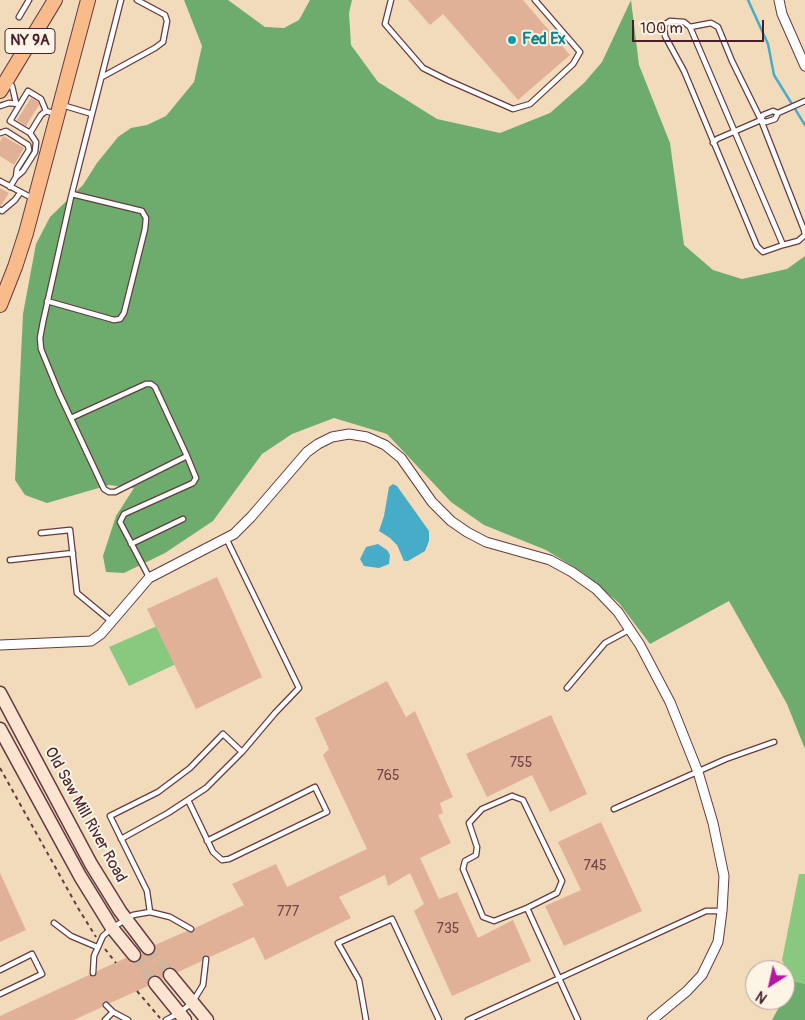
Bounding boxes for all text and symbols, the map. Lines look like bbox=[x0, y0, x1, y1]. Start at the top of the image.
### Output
scale bar bbox=[635, 10, 768, 42]
text: 100 m bbox=[640, 19, 683, 38]
road number: NY 9A bbox=[5, 28, 55, 54]
place label: Fed Ex bbox=[522, 30, 566, 50]
marker: Fed Ex bbox=[506, 34, 518, 46]
street label: Old Saw Mill River Road bbox=[40, 744, 130, 886]
house number: 755 bbox=[510, 755, 532, 771]
house number: 765 bbox=[376, 768, 400, 784]
house number: 745 bbox=[583, 858, 607, 874]
house number: 777 bbox=[277, 904, 299, 920]
house number: 735 bbox=[437, 921, 459, 937]
north arrow bbox=[745, 960, 795, 1010]
text: N bbox=[753, 987, 770, 1007]

